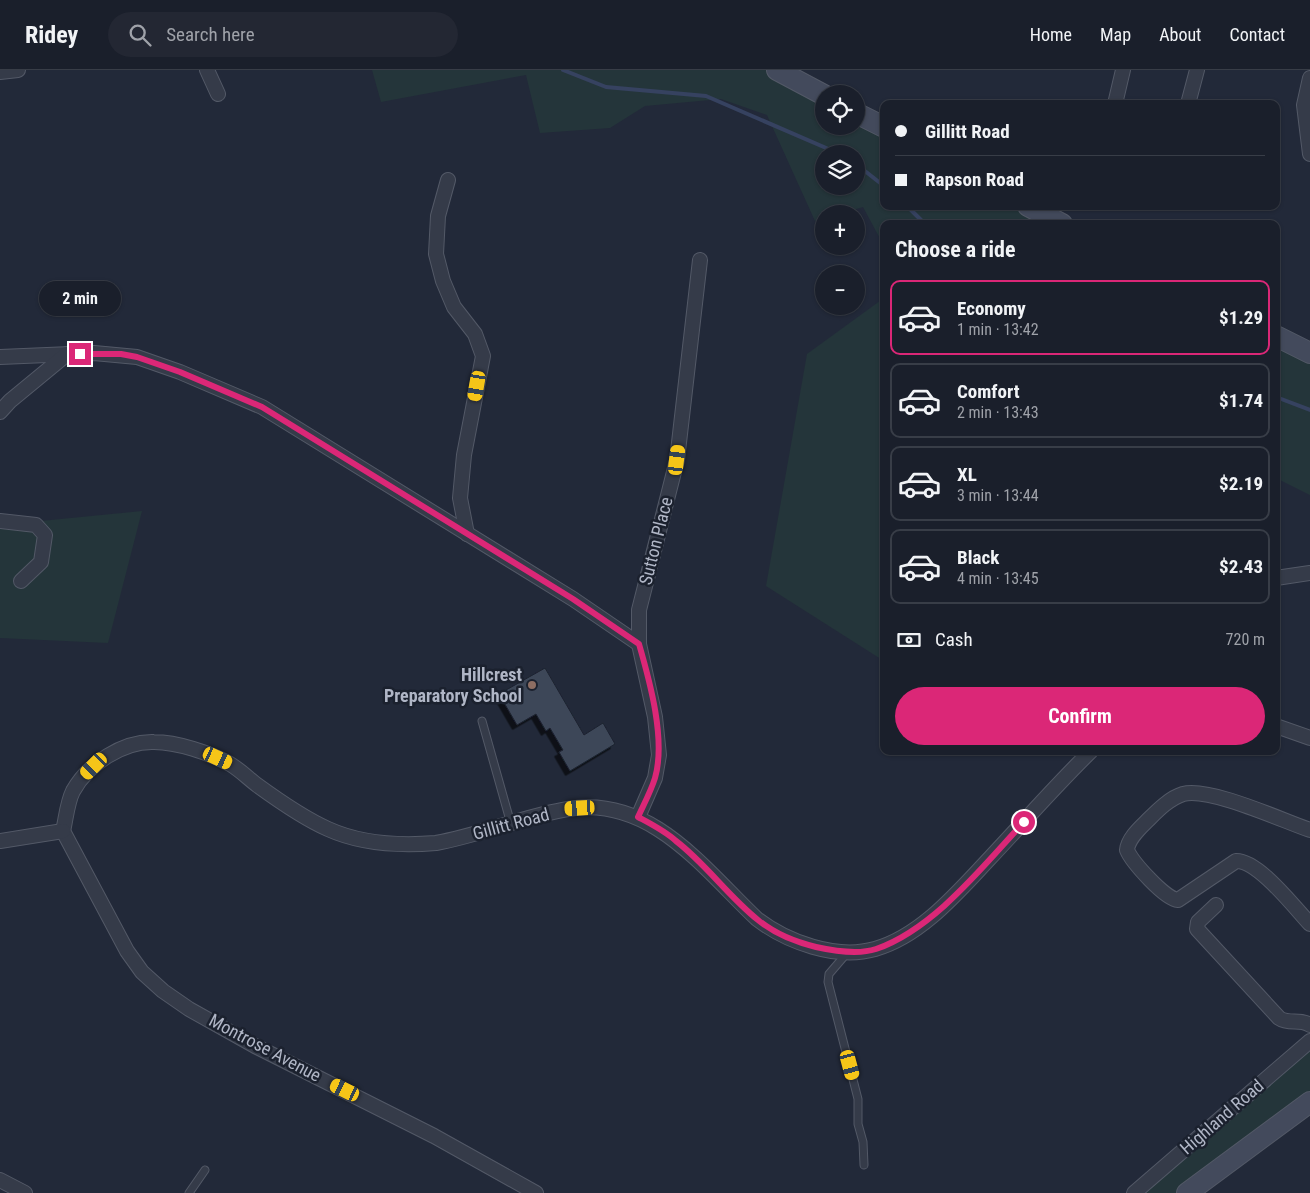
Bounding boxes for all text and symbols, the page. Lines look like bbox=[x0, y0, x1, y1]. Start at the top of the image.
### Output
search box bbox=[108, 12, 458, 57]
text: Ridey bbox=[25, 21, 78, 49]
icon: search bbox=[126, 21, 154, 49]
text: Search here bbox=[166, 23, 255, 46]
text: Home bbox=[1030, 24, 1072, 45]
text: Map bbox=[1100, 24, 1131, 45]
text: About bbox=[1159, 24, 1201, 45]
text: Contact bbox=[1229, 24, 1285, 45]
map controls bbox=[815, 85, 865, 315]
button: locate bbox=[815, 85, 865, 135]
text: Gillitt Road bbox=[925, 120, 1010, 143]
button: layers bbox=[815, 145, 865, 195]
text: Rapson Road bbox=[925, 168, 1024, 191]
button: + bbox=[815, 205, 865, 255]
text: Choose a ride bbox=[895, 237, 1016, 262]
button: − bbox=[815, 265, 865, 315]
callout: 2 min bbox=[39, 282, 121, 316]
text: 2 min bbox=[62, 289, 98, 308]
icon: car bbox=[897, 295, 942, 340]
text: Economy bbox=[957, 297, 1026, 320]
text: $1.29 bbox=[1219, 306, 1263, 329]
text: 1 min · 13:42 bbox=[957, 320, 1039, 339]
route end bbox=[69, 343, 91, 365]
car bbox=[467, 370, 486, 402]
icon: car bbox=[897, 378, 942, 423]
text: Comfort bbox=[957, 380, 1020, 403]
text: $1.74 bbox=[1219, 389, 1263, 412]
text: 2 min · 13:43 bbox=[957, 403, 1039, 422]
car bbox=[667, 444, 686, 476]
icon: car bbox=[897, 461, 942, 506]
text: XL bbox=[957, 463, 977, 486]
text: $2.19 bbox=[1219, 472, 1263, 495]
text: 3 min · 13:44 bbox=[957, 486, 1039, 505]
street label: Sutton Place bbox=[634, 495, 677, 587]
icon: car bbox=[897, 544, 942, 589]
text: Black bbox=[957, 546, 999, 569]
text: $2.43 bbox=[1219, 555, 1263, 578]
text: 4 min · 13:45 bbox=[957, 569, 1039, 588]
icon: cash bbox=[895, 626, 923, 654]
text: Cash bbox=[935, 628, 973, 651]
text: 720 m bbox=[1226, 630, 1265, 649]
place label: Hillcrest Preparatory School bbox=[384, 664, 522, 706]
marker: Hillcrest Preparatory School bbox=[526, 679, 538, 691]
button: Confirm bbox=[895, 687, 1265, 745]
car bbox=[201, 745, 234, 771]
car bbox=[78, 750, 109, 782]
car bbox=[564, 800, 595, 816]
street label: Gillitt Road bbox=[470, 803, 551, 844]
route start bbox=[1013, 811, 1035, 833]
street label: Montrose Avenue bbox=[206, 1009, 325, 1086]
car bbox=[838, 1049, 861, 1081]
street label: Highland Road bbox=[1176, 1075, 1268, 1159]
car bbox=[328, 1077, 361, 1103]

